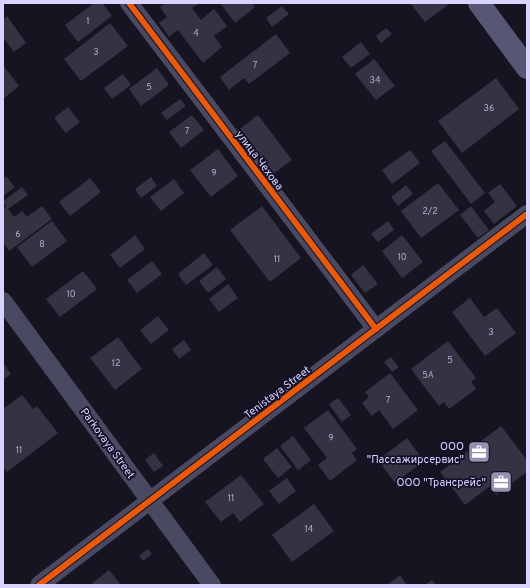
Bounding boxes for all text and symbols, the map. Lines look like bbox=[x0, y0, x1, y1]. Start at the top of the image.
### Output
house number: 1 bbox=[86, 16, 90, 27]
house number: 4 bbox=[193, 28, 199, 39]
house number: 3 bbox=[93, 47, 99, 58]
house number: 7 bbox=[253, 60, 258, 71]
house number: 34 bbox=[369, 75, 381, 86]
house number: 5 bbox=[146, 82, 152, 93]
house number: 36 bbox=[484, 103, 494, 114]
house number: 7 bbox=[185, 126, 190, 137]
street label: улица Чехова bbox=[232, 128, 286, 193]
house number: 9 bbox=[211, 168, 217, 179]
house number: 2/2 bbox=[422, 206, 438, 217]
house number: 6 bbox=[15, 229, 21, 240]
house number: 8 bbox=[39, 239, 45, 250]
house number: 10 bbox=[397, 252, 407, 263]
house number: 11 bbox=[274, 254, 280, 265]
house number: 10 bbox=[66, 289, 76, 300]
house number: 3 bbox=[488, 327, 494, 338]
house number: 5 bbox=[447, 355, 453, 366]
house number: 12 bbox=[112, 358, 120, 369]
street label: Tenistaya Street bbox=[242, 363, 314, 422]
house number: 5А bbox=[422, 370, 434, 381]
house number: 7 bbox=[386, 395, 391, 406]
street label: Parkovaya Street bbox=[77, 406, 138, 482]
house number: 9 bbox=[328, 433, 334, 444]
office icon: ООО "Пассажирсервис" bbox=[466, 439, 492, 465]
place label: ООО "Пассажирсервис" bbox=[367, 440, 464, 467]
house number: 11 bbox=[16, 445, 22, 456]
office icon: ООО "Трансрейс" bbox=[488, 469, 514, 495]
place label: ООО "Трансрейс" bbox=[397, 476, 486, 490]
house number: 11 bbox=[228, 493, 234, 504]
house number: 14 bbox=[305, 524, 314, 535]

